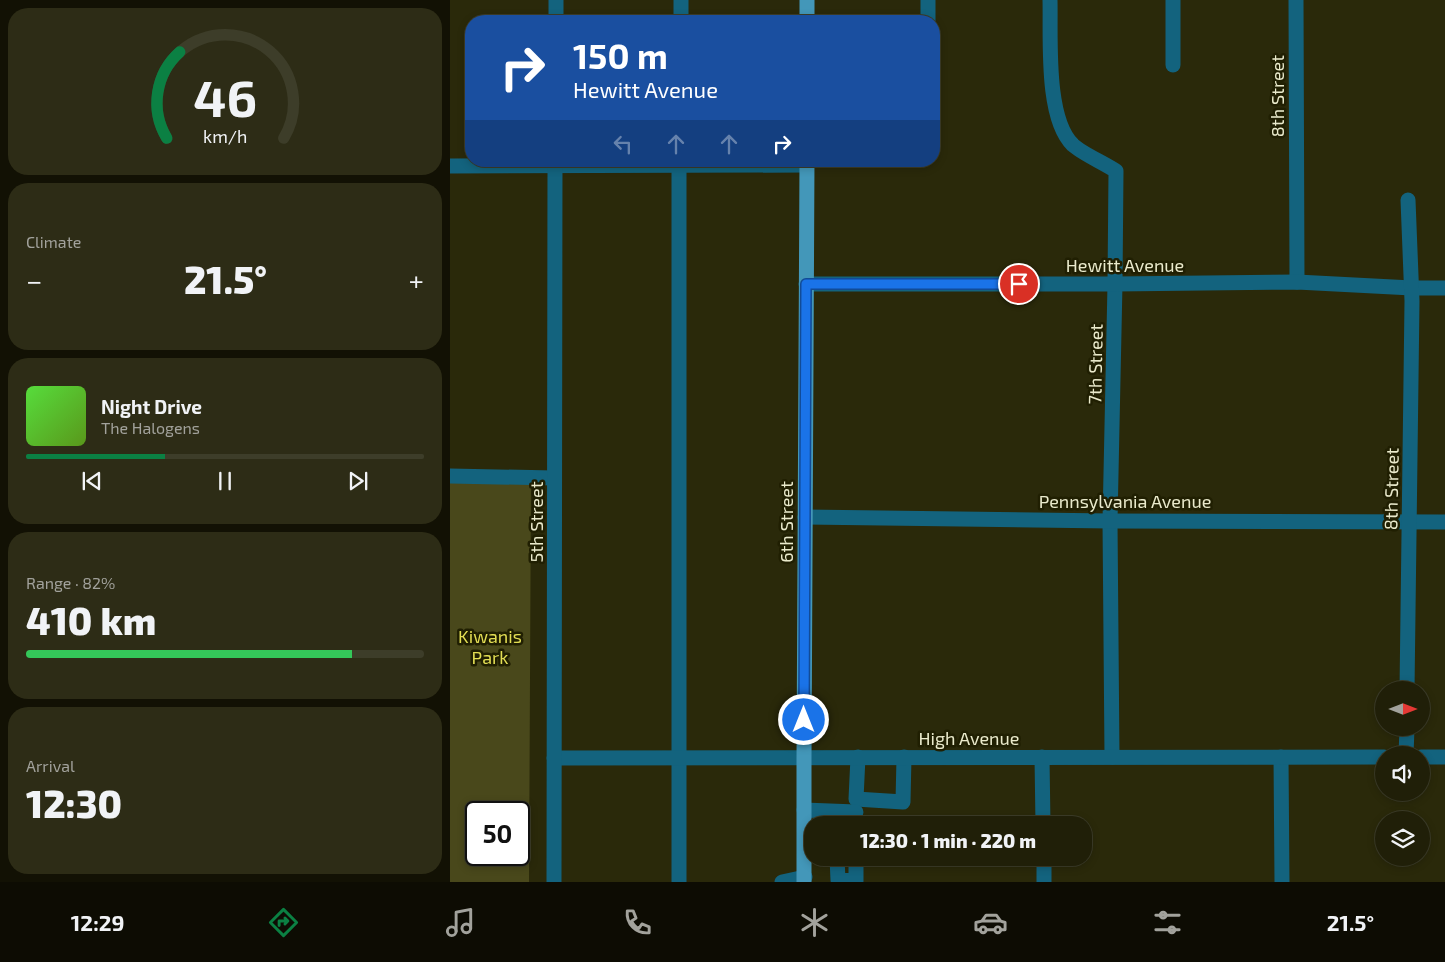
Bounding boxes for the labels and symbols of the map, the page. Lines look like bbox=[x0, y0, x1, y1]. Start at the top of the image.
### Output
street label: 8th Street bbox=[1266, 55, 1288, 137]
street label: Hewitt Avenue bbox=[1066, 254, 1184, 276]
pin bbox=[998, 263, 1040, 305]
street label: 7th Street bbox=[1083, 323, 1107, 404]
street label: 8th Street bbox=[1379, 448, 1403, 530]
street label: 5th Street bbox=[525, 481, 547, 563]
street label: 6th Street bbox=[775, 481, 797, 563]
street label: Pennsylvania Avenue bbox=[1039, 490, 1211, 512]
park label: Kiwanis Park bbox=[458, 625, 522, 668]
north arrow bbox=[1375, 681, 1430, 736]
position arrow bbox=[777, 693, 829, 745]
street label: High Avenue bbox=[919, 727, 1019, 749]
speed limit sign: 50 bbox=[465, 801, 530, 866]

